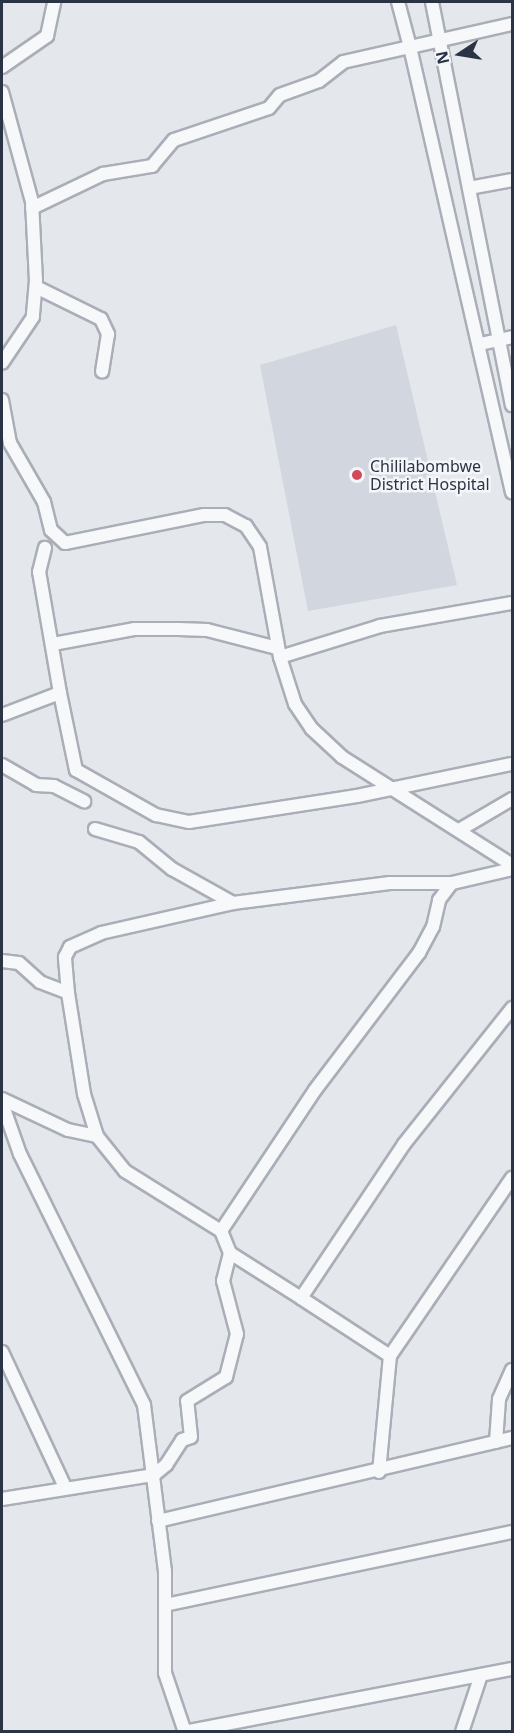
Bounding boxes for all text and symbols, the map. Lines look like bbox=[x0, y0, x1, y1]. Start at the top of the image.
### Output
north arrow bbox=[430, 24, 490, 84]
text: N bbox=[430, 49, 455, 66]
place label: Chililabombwe District Hospital bbox=[370, 456, 490, 494]
marker: Chililabombwe District Hospital bbox=[348, 466, 366, 484]

